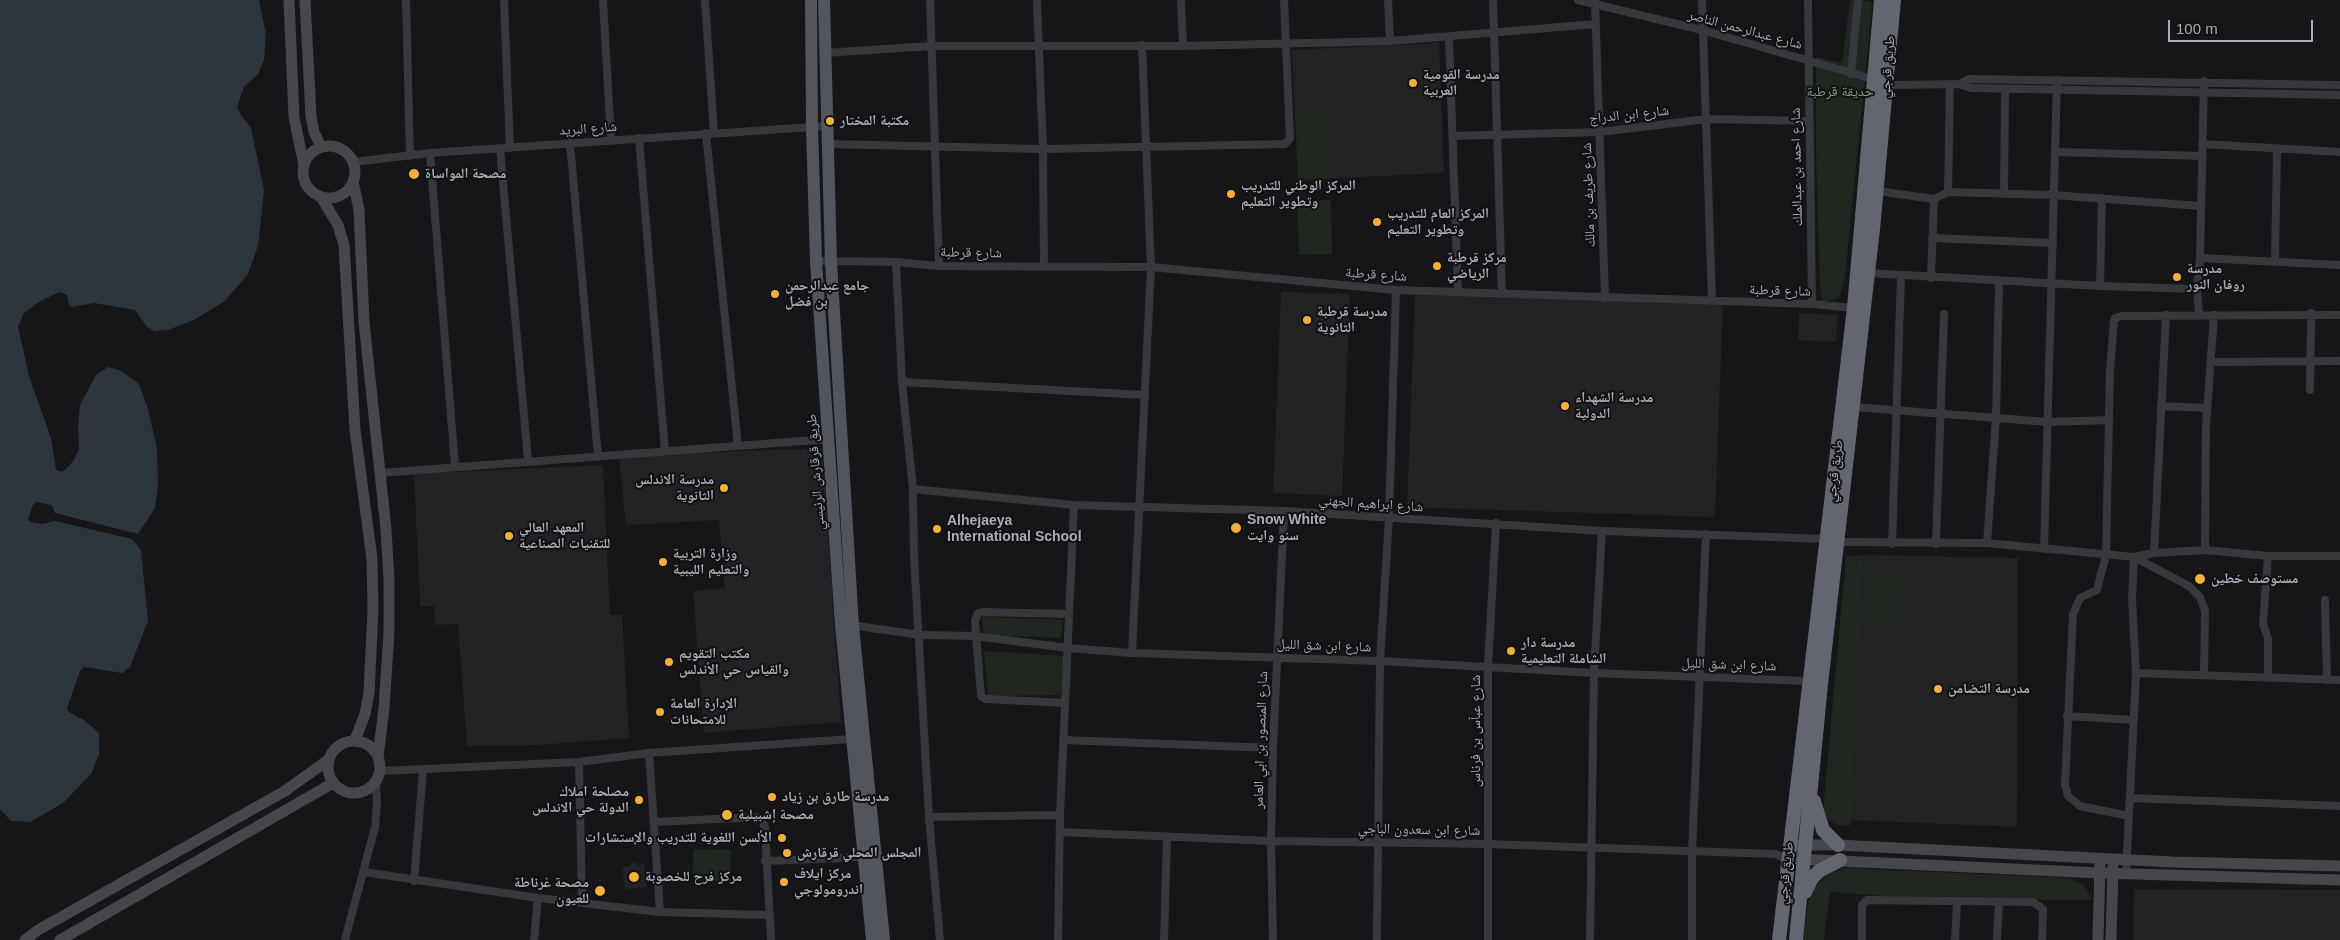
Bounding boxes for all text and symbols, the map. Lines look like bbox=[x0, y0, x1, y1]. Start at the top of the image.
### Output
street label: شارع عبدالرحمن الناصر bbox=[1686, 7, 1804, 53]
scale bar bbox=[2170, 10, 2315, 42]
text: 100 m bbox=[2176, 20, 2218, 37]
street label: طريق قرجي bbox=[1877, 35, 1899, 99]
place label: مدرسة القومية العربية bbox=[1423, 67, 1500, 100]
marker: مدرسة القومية العربية bbox=[1407, 77, 1419, 89]
park label: حديقة قرطبة bbox=[1806, 84, 1874, 100]
street label: شارع ابن الدراج bbox=[1588, 102, 1670, 128]
street label: شارع احمد بن عبدالملك bbox=[1788, 108, 1806, 226]
place label: مكتبة المختار bbox=[840, 113, 909, 129]
marker: مكتبة المختار bbox=[824, 115, 836, 127]
street label: شارع البريد bbox=[558, 119, 618, 139]
street label: شارع طريف بن مالك bbox=[1579, 142, 1599, 248]
place label: مصحة المواساة bbox=[425, 166, 506, 182]
marker: مصحة المواساة bbox=[407, 167, 421, 181]
place label: المركز الوطني للتدريب وتطوير التعليم bbox=[1241, 178, 1356, 210]
marker: المركز الوطني للتدريب وتطوير التعليم bbox=[1225, 188, 1237, 200]
place label: المركز العام للتدريب وتطوير التعليم bbox=[1387, 206, 1489, 238]
marker: المركز العام للتدريب وتطوير التعليم bbox=[1371, 216, 1383, 228]
street label: شارع قرطبة bbox=[940, 244, 1002, 262]
place label: مركز قرطبة الرياضي bbox=[1447, 250, 1507, 282]
marker: مركز قرطبة الرياضي bbox=[1431, 260, 1443, 272]
place label: مدرسة روفان النور bbox=[2187, 261, 2245, 294]
street label: شارع قرطبة bbox=[1345, 264, 1407, 286]
marker: مدرسة روفان النور bbox=[2171, 271, 2183, 283]
place label: جامع عبدالرحمن بن فضل bbox=[785, 278, 869, 310]
street label: شارع قرطبة bbox=[1749, 282, 1811, 300]
marker: جامع عبدالرحمن بن فضل bbox=[769, 288, 781, 300]
place label: مدرسة قرطبة الثانوية bbox=[1317, 304, 1388, 336]
marker: مدرسة قرطبة الثانوية bbox=[1301, 314, 1313, 326]
place label: مدرسة الشهداء الدولية bbox=[1575, 390, 1653, 422]
marker: مدرسة الشهداء الدولية bbox=[1559, 400, 1571, 412]
street label: طريق قرقارش الرئيسي bbox=[804, 413, 828, 531]
street label: طريق قرجي bbox=[1823, 439, 1847, 503]
place label: مدرسة الاندلس الثانوية bbox=[635, 472, 714, 504]
marker: مدرسة الاندلس الثانوية bbox=[718, 482, 730, 494]
street label: شارع ابراهيم الجهني bbox=[1318, 492, 1424, 516]
place label: Snow White سنو وايت bbox=[1247, 512, 1326, 544]
place label: Alhejaeya International School bbox=[947, 513, 1082, 546]
place label: المعهد العالي للتقنيات الصناعية bbox=[519, 520, 610, 552]
marker: Snow White سنو وايت bbox=[1229, 521, 1243, 535]
marker: Alhejaeya International School bbox=[931, 523, 943, 535]
marker: المعهد العالي للتقنيات الصناعية bbox=[503, 530, 515, 542]
place label: وزارة التربية والتعليم الليبية bbox=[673, 546, 750, 578]
marker: وزارة التربية والتعليم الليبية bbox=[657, 556, 669, 568]
place label: مستوصف خطين bbox=[2211, 571, 2298, 587]
marker: مستوصف خطين bbox=[2193, 572, 2207, 586]
place label: مدرسة دار الشاملة التعليمية bbox=[1521, 635, 1606, 668]
street label: شارع ابن شق الليل bbox=[1276, 636, 1372, 656]
marker: مدرسة دار الشاملة التعليمية bbox=[1505, 645, 1517, 657]
place label: مكتب التقويم والقياس حي الأندلس bbox=[679, 646, 789, 679]
street label: شارع ابن شق الليل bbox=[1681, 655, 1777, 675]
marker: مكتب التقويم والقياس حي الأندلس bbox=[663, 656, 675, 668]
street label: شارع المنصور بن ابي العامر bbox=[1250, 671, 1272, 809]
street label: شارع عباّس بن فرناس bbox=[1468, 675, 1484, 787]
place label: مدرسة التضامن bbox=[1948, 681, 2030, 697]
marker: مدرسة التضامن bbox=[1932, 683, 1944, 695]
place label: الإدارة العامة للامتحانات bbox=[670, 696, 737, 729]
marker: الإدارة العامة للامتحانات bbox=[654, 706, 666, 718]
place label: مصلحة املاك الدولة حي الاندلس bbox=[532, 784, 629, 816]
place label: مدرسة طارق بن زياد bbox=[782, 789, 889, 805]
marker: مدرسة طارق بن زياد bbox=[766, 791, 778, 803]
marker: مصلحة املاك الدولة حي الاندلس bbox=[633, 794, 645, 806]
place label: مصحة إشبيلية bbox=[738, 807, 814, 823]
marker: مصحة إشبيلية bbox=[720, 808, 734, 822]
street label: شارع ابن سعدون الباجي bbox=[1358, 821, 1480, 839]
place label: الألسن اللغوية للتدريب والإستشارات bbox=[585, 830, 772, 846]
marker: الألسن اللغوية للتدريب والإستشارات bbox=[776, 832, 788, 844]
street label: طريق قرجي bbox=[1774, 841, 1798, 905]
place label: المجلس المحلي قرقارش bbox=[797, 845, 921, 861]
marker: المجلس المحلي قرقارش bbox=[781, 847, 793, 859]
place label: مركز ايلاف اندرومولوجي bbox=[794, 866, 863, 899]
place label: مركز فرح للخصوبة bbox=[645, 869, 742, 885]
marker: مركز فرح للخصوبة bbox=[627, 870, 641, 884]
place label: مصحة غرناطة للعيون bbox=[514, 875, 589, 908]
marker: مركز ايلاف اندرومولوجي bbox=[778, 876, 790, 888]
marker: مصحة غرناطة للعيون bbox=[593, 884, 607, 898]

